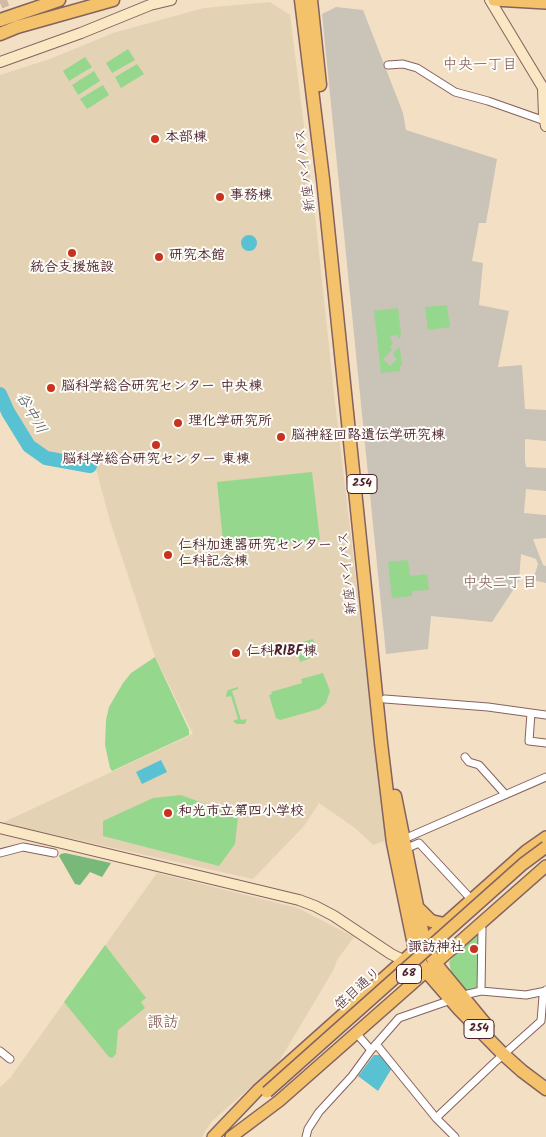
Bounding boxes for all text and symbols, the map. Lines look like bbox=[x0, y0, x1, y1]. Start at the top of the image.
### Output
district label: 中央一丁目 bbox=[443, 57, 517, 75]
street label: 新座バイパス bbox=[294, 127, 320, 213]
place label: 本部棟 bbox=[165, 131, 207, 147]
marker: 本部棟 bbox=[149, 133, 161, 145]
place label: 事務棟 bbox=[230, 189, 272, 205]
marker: 事務棟 bbox=[214, 191, 226, 203]
marker: 統合支援施設 bbox=[66, 247, 78, 259]
place label: 研究本館 bbox=[169, 249, 225, 265]
marker: 研究本館 bbox=[153, 251, 165, 263]
place label: 統合支援施設 bbox=[30, 261, 114, 277]
place label: 脳科学総合研究センター 中央棟 bbox=[61, 380, 262, 396]
marker: 脳科学総合研究センター 中央棟 bbox=[45, 382, 57, 394]
water label: 谷中川 bbox=[11, 390, 49, 438]
place label: 理化学研究所 bbox=[188, 415, 272, 431]
marker: 理化学研究所 bbox=[172, 417, 184, 429]
place label: 脳神経回路遺伝学研究棟 bbox=[291, 429, 445, 445]
marker: 脳神経回路遺伝学研究棟 bbox=[275, 431, 287, 443]
marker: 脳科学総合研究センター 東棟 bbox=[150, 439, 162, 451]
place label: 脳科学総合研究センター 東棟 bbox=[62, 453, 250, 469]
road number: 254 bbox=[347, 474, 377, 494]
street label: 新座バイパス bbox=[336, 530, 362, 616]
place label: 仁科加速器研究センター 仁科記念棟 bbox=[178, 539, 332, 572]
marker: 仁科加速器研究センター 仁科記念棟 bbox=[162, 549, 174, 561]
district label: 中央二丁目 bbox=[463, 575, 537, 593]
place label: 仁科RIBF棟 bbox=[246, 645, 317, 661]
marker: 仁科RIBF棟 bbox=[230, 647, 242, 659]
place label: 和光市立第四小学校 bbox=[178, 805, 304, 821]
marker: 和光市立第四小学校 bbox=[162, 807, 174, 819]
place label: 諏訪神社 bbox=[408, 941, 464, 957]
marker: 諏訪神社 bbox=[468, 943, 480, 955]
road number: 68 bbox=[396, 964, 422, 984]
street label: 笹目通り bbox=[333, 965, 385, 1015]
district label: 諏訪 bbox=[147, 1014, 179, 1034]
road number: 254 bbox=[464, 1020, 494, 1038]

